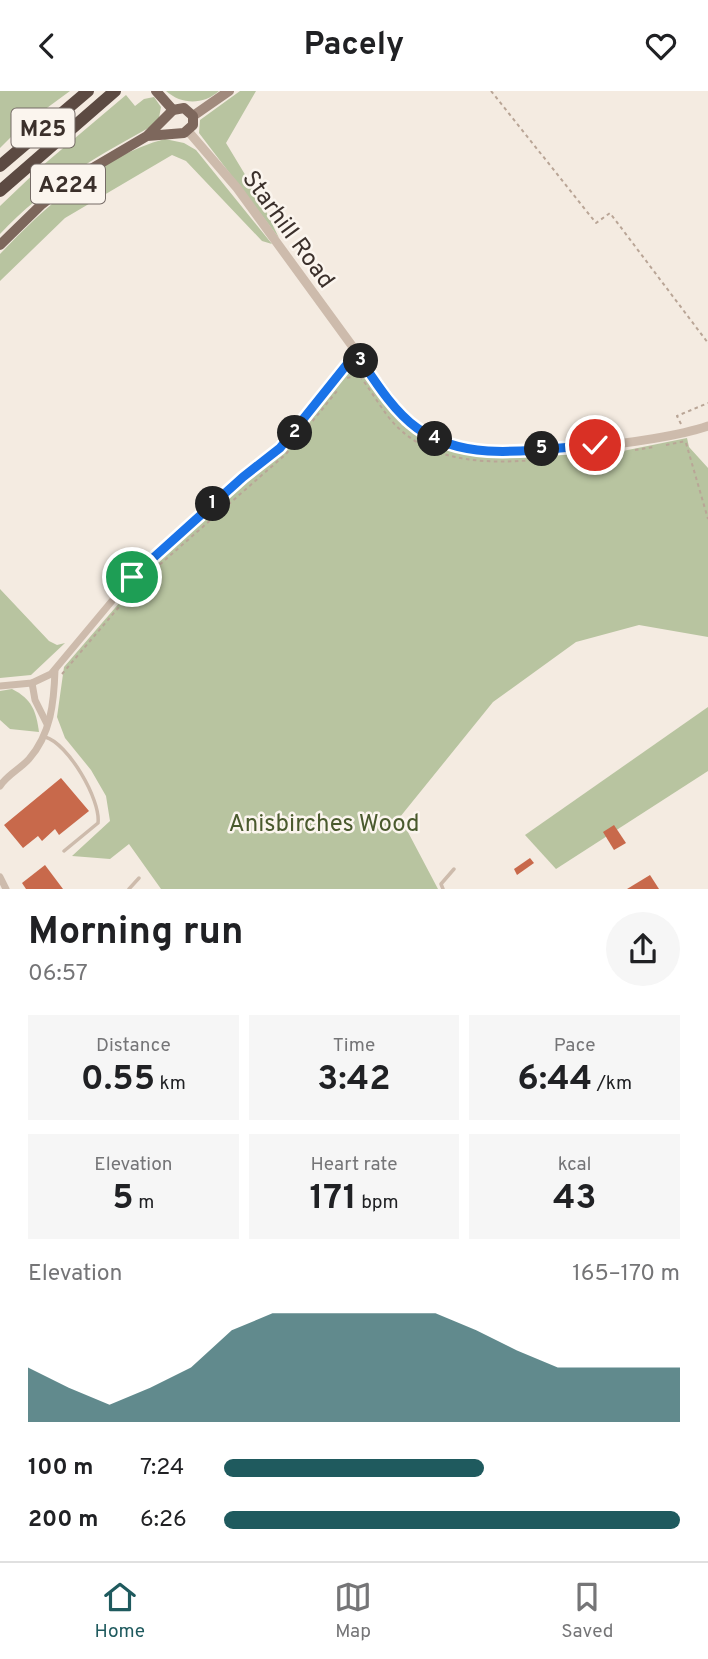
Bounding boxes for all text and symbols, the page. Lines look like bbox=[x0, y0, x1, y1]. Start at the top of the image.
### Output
text: Pacely bbox=[304, 26, 404, 66]
icon: back bbox=[28, 27, 66, 65]
icon: heart bbox=[642, 27, 680, 65]
road number: M25 bbox=[12, 109, 74, 147]
road number: A224 bbox=[31, 165, 105, 204]
street label: Starhill Road bbox=[235, 165, 340, 295]
pin: 3 bbox=[344, 343, 378, 379]
text: 3 bbox=[355, 348, 366, 372]
pin: 2 bbox=[278, 415, 312, 451]
pin bbox=[565, 415, 625, 475]
text: 2 bbox=[289, 420, 300, 444]
pin: 4 bbox=[418, 421, 452, 457]
text: 4 bbox=[428, 426, 441, 450]
icon: check bbox=[576, 426, 614, 464]
pin: 5 bbox=[524, 431, 560, 467]
text: 5 bbox=[536, 436, 547, 460]
pin: 1 bbox=[196, 487, 230, 521]
text: 1 bbox=[209, 491, 216, 515]
pin bbox=[102, 547, 162, 607]
icon: arrive bbox=[113, 558, 151, 596]
park label: Anisbirches Wood bbox=[228, 810, 420, 840]
text: Morning run bbox=[28, 909, 244, 958]
button: share bbox=[606, 912, 680, 986]
text: 06:57 bbox=[28, 960, 88, 989]
text: Distance bbox=[96, 1034, 171, 1058]
text: Time bbox=[333, 1034, 375, 1058]
text: Pace bbox=[554, 1034, 596, 1058]
text: 0.55 bbox=[81, 1058, 155, 1102]
text: 3:42 bbox=[317, 1058, 391, 1102]
text: 6:44 bbox=[517, 1058, 592, 1102]
text: km bbox=[155, 1072, 186, 1096]
text: /km bbox=[592, 1072, 632, 1096]
text: Elevation bbox=[94, 1153, 172, 1177]
text: Heart rate bbox=[311, 1153, 397, 1177]
text: kcal bbox=[558, 1153, 592, 1177]
text: 5 bbox=[112, 1177, 134, 1221]
text: 171 bbox=[309, 1177, 357, 1221]
text: 43 bbox=[553, 1177, 596, 1221]
text: m bbox=[134, 1191, 154, 1215]
text: bpm bbox=[357, 1191, 399, 1215]
text: Elevation bbox=[28, 1260, 123, 1289]
text: 165–170 m bbox=[572, 1260, 680, 1289]
text: 100 m bbox=[28, 1454, 93, 1483]
text: 7:24 bbox=[140, 1454, 184, 1483]
text: 200 m bbox=[28, 1506, 98, 1535]
text: 6:26 bbox=[140, 1506, 187, 1535]
tab: Home bbox=[95, 1578, 145, 1644]
tab: Map bbox=[334, 1578, 372, 1644]
tab: Saved bbox=[561, 1578, 613, 1644]

